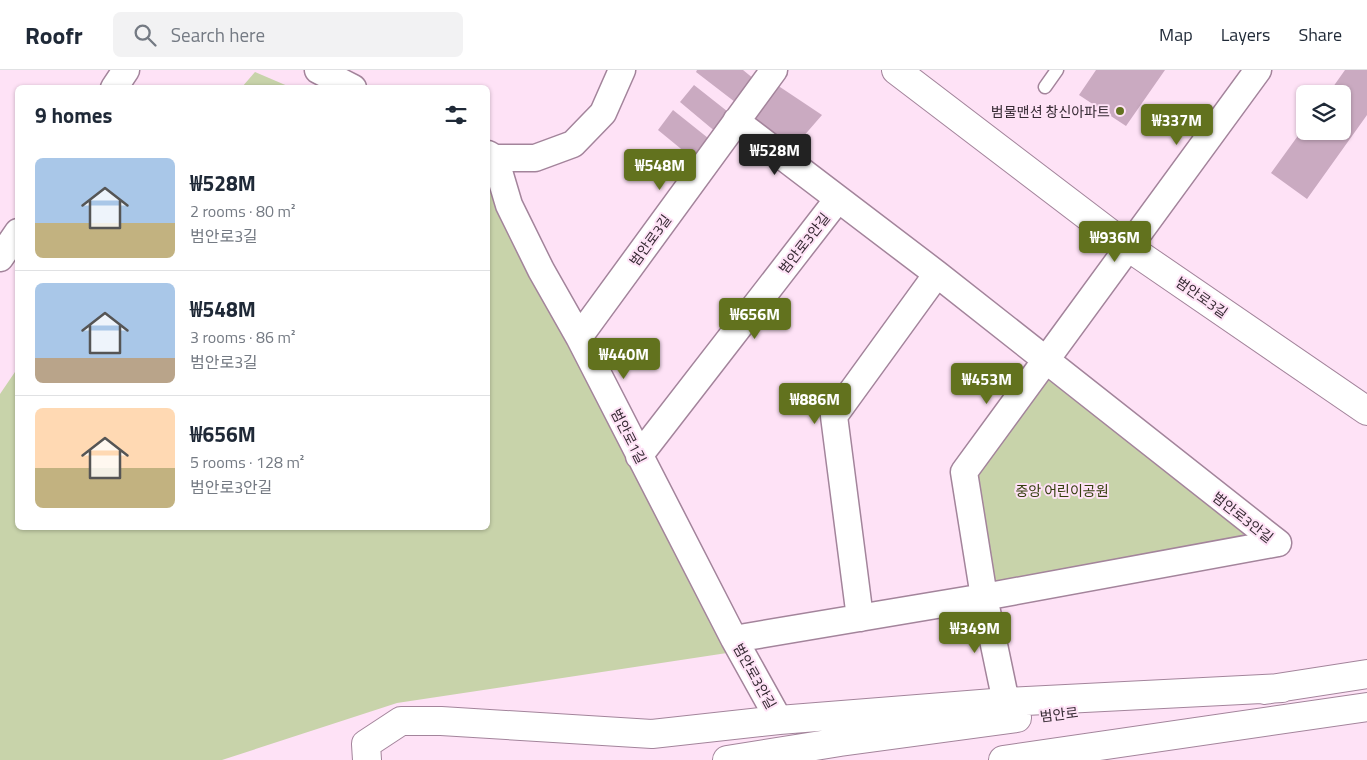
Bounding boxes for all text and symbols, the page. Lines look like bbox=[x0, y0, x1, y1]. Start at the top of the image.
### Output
search box bbox=[113, 12, 463, 57]
text: Roofr bbox=[25, 17, 83, 53]
text: Search here bbox=[171, 20, 265, 49]
icon: search bbox=[131, 21, 159, 49]
text: Map bbox=[1159, 21, 1193, 48]
text: Layers bbox=[1221, 21, 1270, 48]
text: Share bbox=[1298, 21, 1342, 48]
map controls bbox=[1296, 85, 1351, 140]
button: layers bbox=[1296, 85, 1351, 140]
text: 9 homes bbox=[35, 99, 112, 131]
icon: filters bbox=[442, 101, 470, 129]
place label: 범물맨션 창신아파트 bbox=[991, 101, 1110, 122]
pin: ₩337M bbox=[1142, 104, 1212, 146]
marker: 범물맨션 창신아파트 bbox=[1114, 105, 1126, 117]
text: ₩337M bbox=[1152, 108, 1202, 132]
pin: ₩528M bbox=[740, 134, 810, 176]
text: ₩528M bbox=[750, 138, 800, 162]
pin: ₩548M bbox=[625, 148, 695, 191]
text: ₩548M bbox=[635, 153, 685, 177]
text: ₩528M bbox=[190, 167, 256, 199]
icon: home bbox=[75, 178, 135, 238]
text: 2 rooms · 80 m² bbox=[190, 199, 295, 223]
street label: 범안로3안길 bbox=[773, 208, 835, 278]
street label: 범안로3길 bbox=[624, 210, 676, 270]
pin: ₩936M bbox=[1080, 220, 1150, 263]
text: 범안로3길 bbox=[190, 224, 258, 248]
text: ₩936M bbox=[1090, 225, 1140, 249]
street label: 범안로3길 bbox=[1172, 271, 1232, 323]
text: ₩548M bbox=[190, 293, 256, 325]
pin: ₩656M bbox=[720, 298, 790, 340]
text: ₩656M bbox=[730, 302, 780, 326]
icon: home bbox=[75, 303, 135, 363]
text: 3 rooms · 86 m² bbox=[190, 325, 295, 349]
pin: ₩440M bbox=[589, 338, 659, 380]
text: ₩440M bbox=[599, 342, 649, 366]
text: 범안로3길 bbox=[190, 350, 258, 374]
pin: ₩453M bbox=[952, 362, 1022, 405]
text: ₩453M bbox=[962, 367, 1012, 391]
pin: ₩886M bbox=[780, 382, 850, 425]
text: ₩886M bbox=[790, 387, 840, 411]
street label: 범안로1길 bbox=[606, 405, 652, 467]
text: ₩656M bbox=[190, 418, 256, 450]
icon: home bbox=[75, 428, 135, 488]
text: 5 rooms · 128 m² bbox=[190, 450, 304, 474]
text: 범안로3안길 bbox=[190, 475, 273, 499]
park label: 중앙 어린이공원 bbox=[1015, 480, 1109, 501]
street label: 범안로3안길 bbox=[1208, 486, 1278, 548]
pin: ₩349M bbox=[940, 612, 1010, 654]
text: ₩349M bbox=[950, 616, 1000, 640]
street label: 범안로3안길 bbox=[728, 639, 782, 713]
street label: 범안로 bbox=[1039, 701, 1080, 727]

